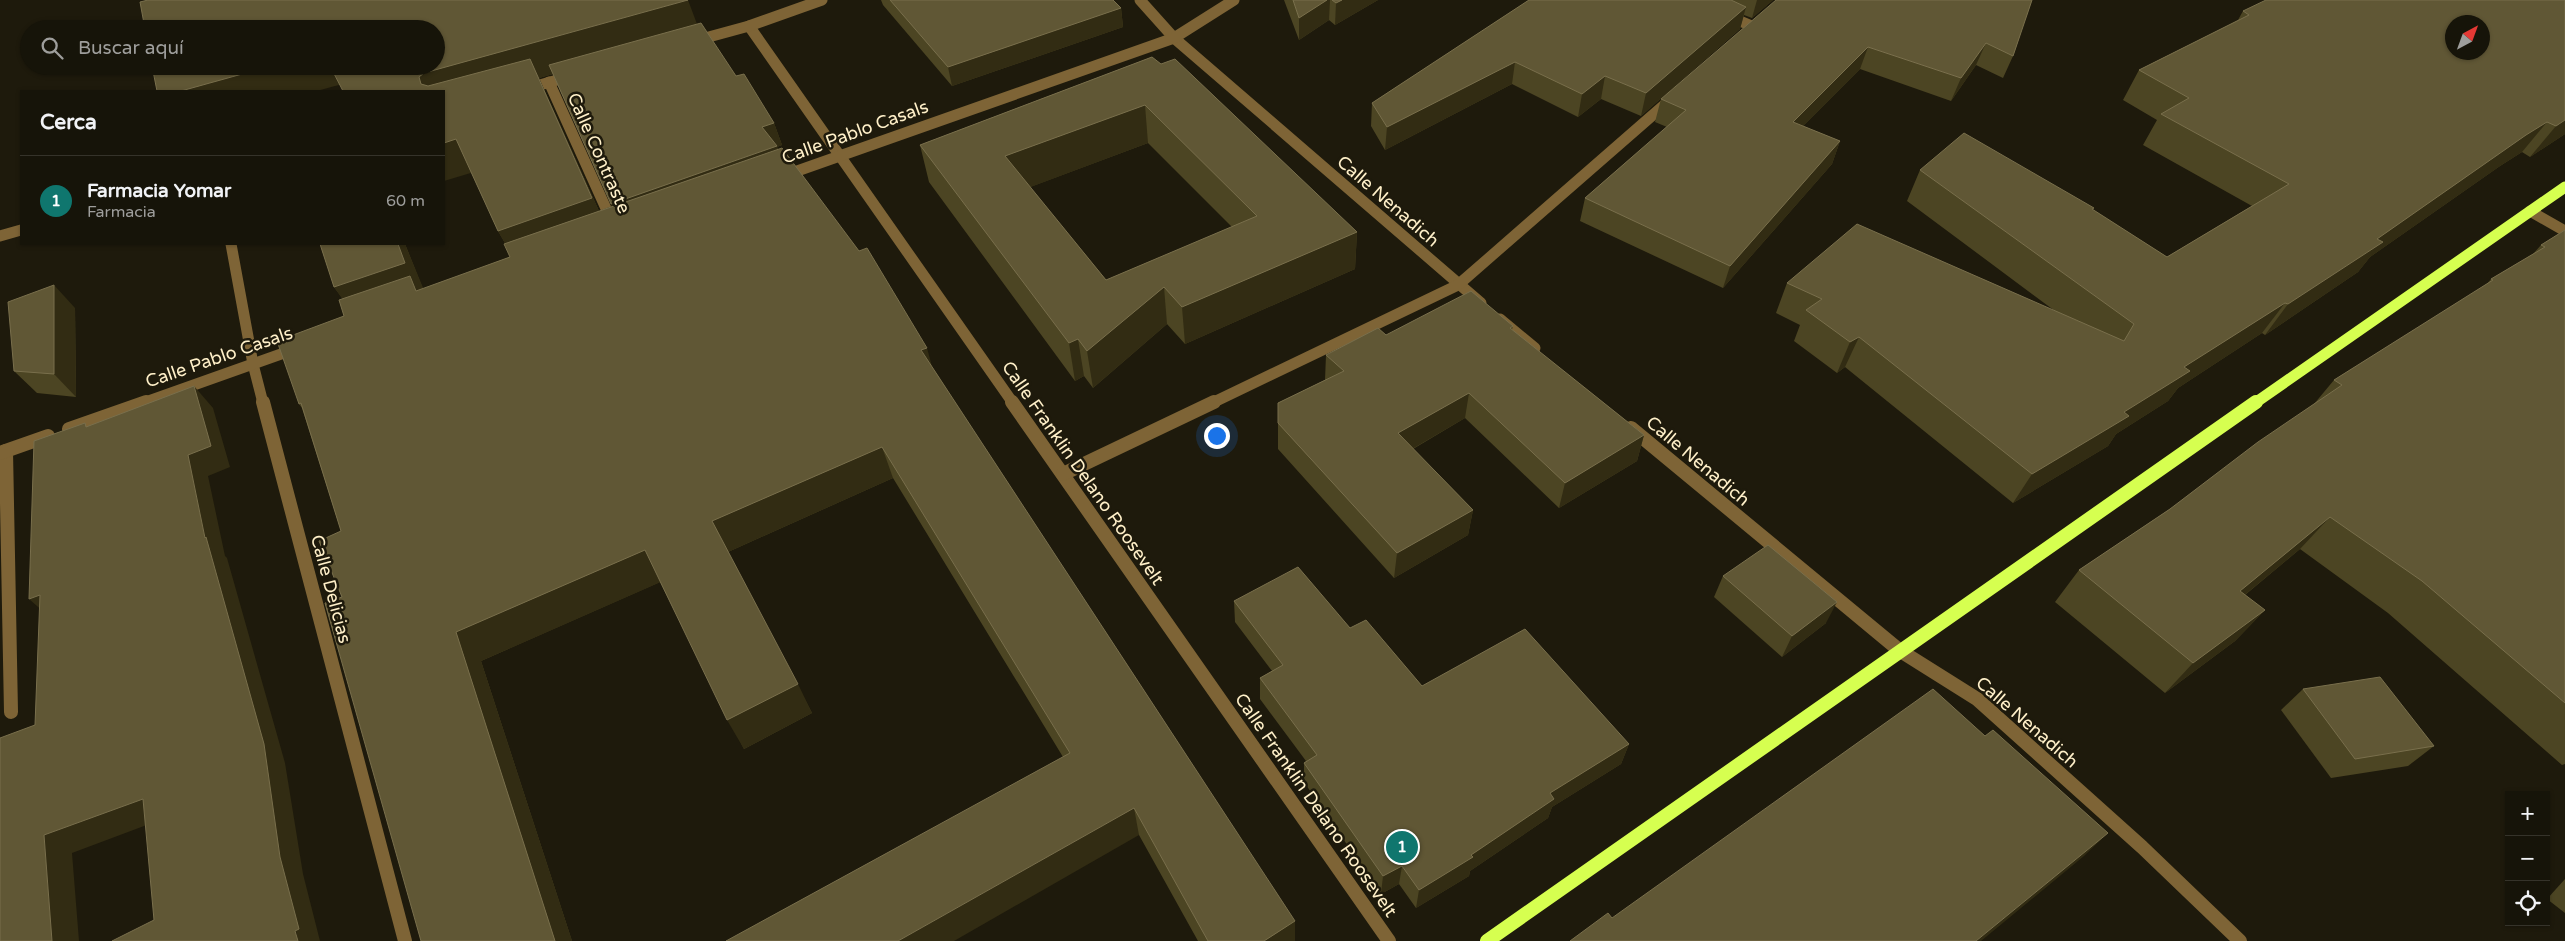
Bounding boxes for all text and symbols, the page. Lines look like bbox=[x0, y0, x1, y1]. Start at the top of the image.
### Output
north arrow bbox=[2445, 15, 2490, 60]
search box bbox=[20, 20, 445, 75]
icon: search bbox=[38, 34, 66, 62]
text: Buscar aquí bbox=[78, 37, 184, 59]
street label: Calle Contraste bbox=[563, 89, 635, 217]
street label: Calle Pablo Casals bbox=[779, 95, 931, 169]
text: Cerca bbox=[40, 110, 97, 135]
street label: Calle Nenadich bbox=[1332, 151, 1444, 251]
text: Farmacia Yomar bbox=[87, 180, 231, 202]
text: 1 bbox=[51, 191, 61, 211]
text: 60 m bbox=[386, 191, 425, 211]
text: Farmacia bbox=[87, 202, 156, 222]
street label: Calle Pablo Casals bbox=[143, 322, 295, 392]
street label: Calle Franklin Delano Roosevelt bbox=[997, 357, 1169, 589]
street label: Calle Nenadich bbox=[1642, 411, 1754, 511]
your location bbox=[1204, 423, 1230, 449]
street label: Calle Delicias bbox=[306, 532, 356, 646]
street label: Calle Nenadich bbox=[1971, 672, 2083, 772]
street label: Calle Franklin Delano Roosevelt bbox=[1230, 689, 1402, 921]
map controls bbox=[2505, 791, 2550, 926]
button: + bbox=[2505, 791, 2550, 836]
pin: 1 bbox=[1386, 828, 1418, 866]
button: − bbox=[2505, 836, 2550, 881]
button: locate bbox=[2505, 881, 2550, 926]

